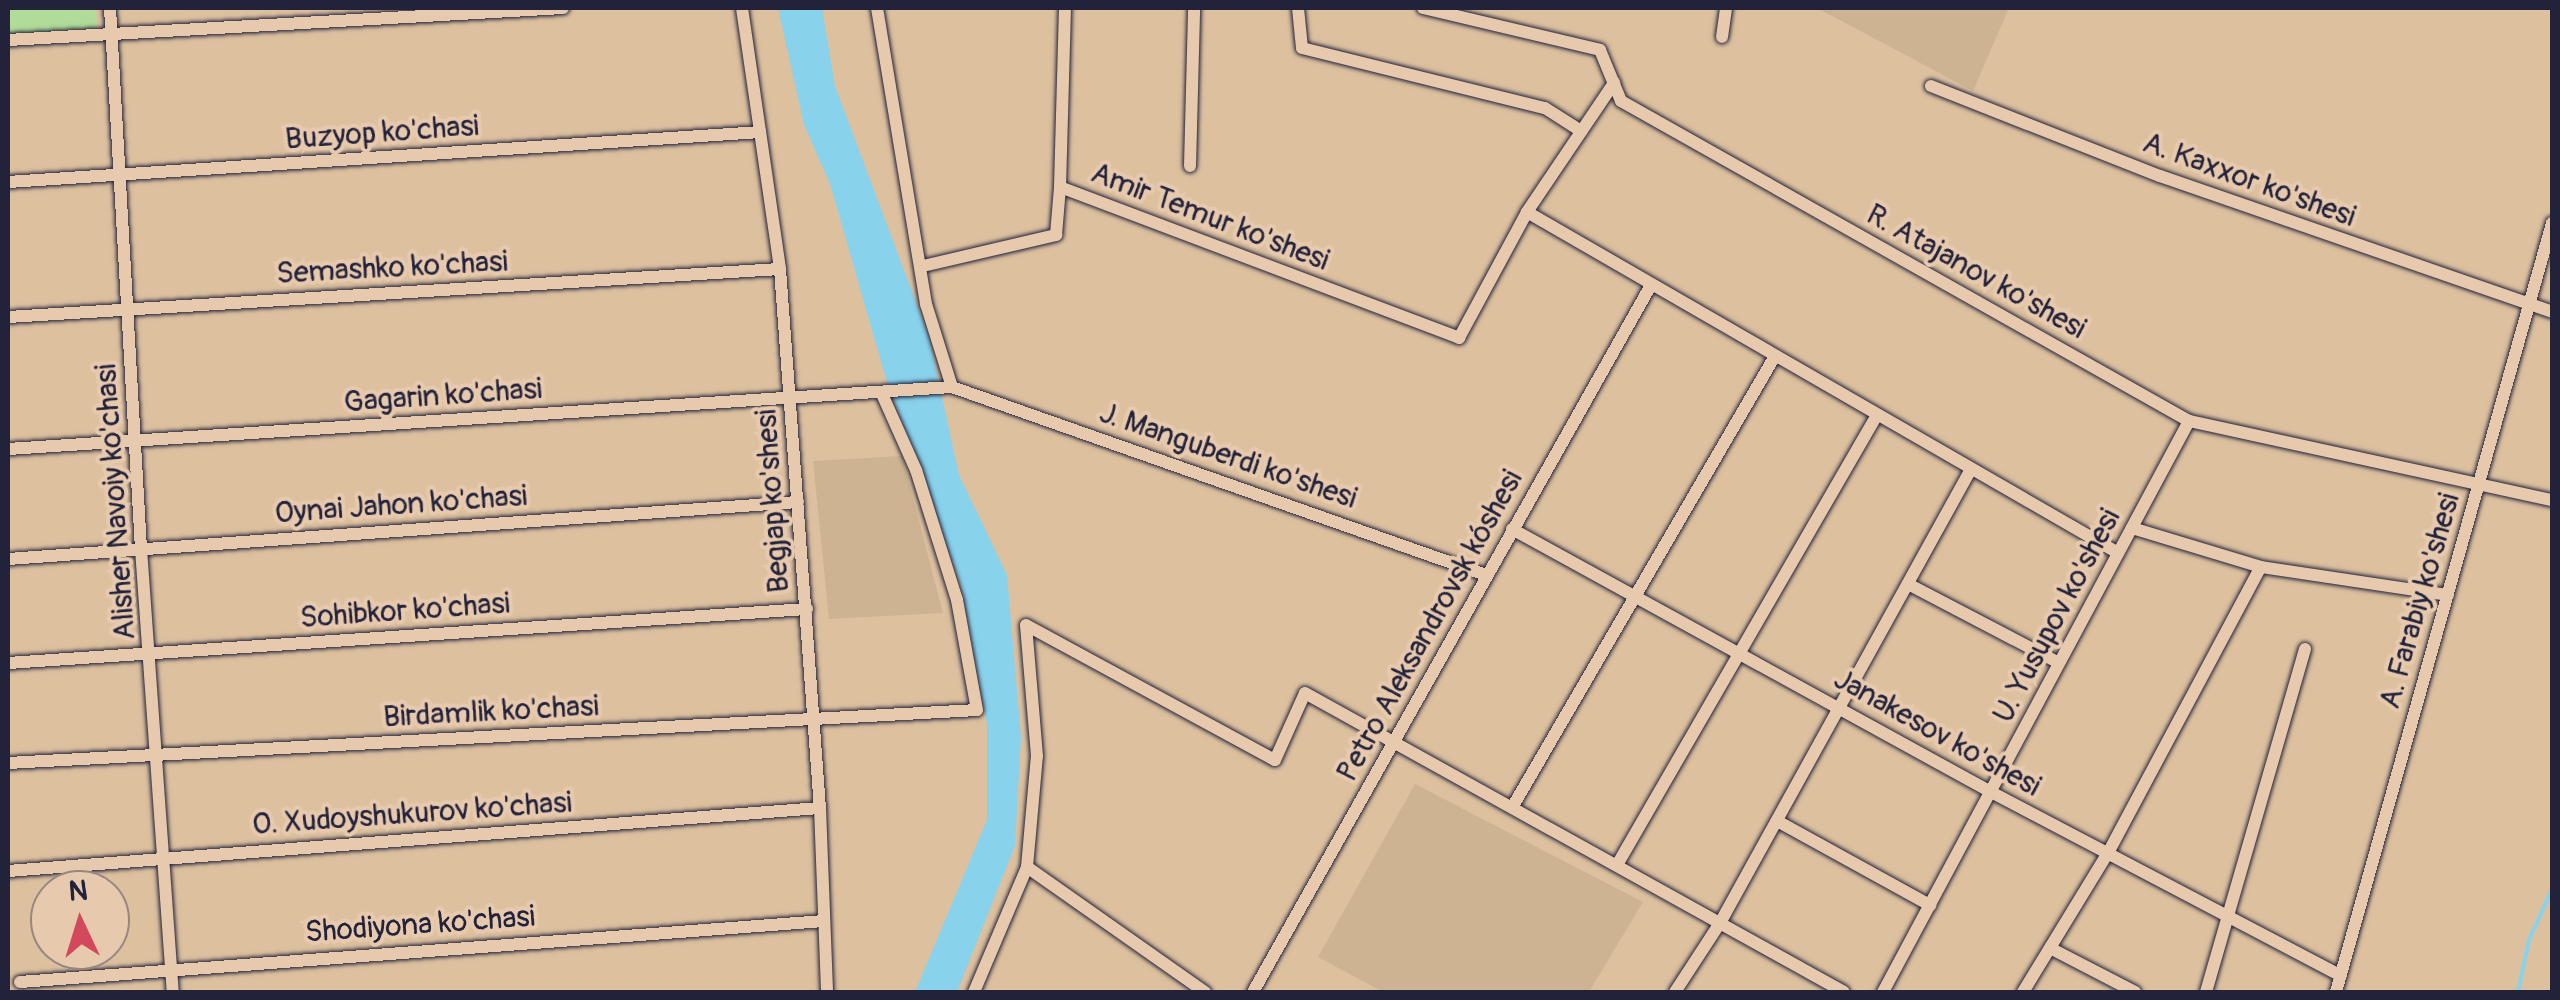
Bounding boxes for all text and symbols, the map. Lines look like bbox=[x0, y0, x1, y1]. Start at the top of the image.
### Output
street label: Buzyop ko'chasi bbox=[284, 108, 480, 158]
street label: A. Kaxxor ko'shesi bbox=[2138, 125, 2360, 235]
street label: Amir Temur ko'shesi bbox=[1086, 155, 1334, 279]
street label: R. Atajanov ko'shesi bbox=[1860, 197, 2092, 347]
street label: Semashko ko'chasi bbox=[275, 244, 509, 292]
street label: Alisher Navoiy ko'chasi bbox=[88, 363, 144, 641]
street label: Gagarin ko'chasi bbox=[343, 371, 543, 421]
street label: J. Manguberdi ko'shesi bbox=[1095, 395, 1361, 517]
street label: Begjap ko'shesi bbox=[749, 408, 797, 594]
street label: Petro Aleksandrovsk kóshesi bbox=[1329, 464, 1531, 788]
street label: Oynai Jahon ko'chasi bbox=[274, 478, 528, 532]
street label: A. Farabiy ko'shesi bbox=[2372, 489, 2468, 713]
street label: U. Yusupov ko'shesi bbox=[1986, 503, 2128, 729]
street label: Sohibkor ko'chasi bbox=[299, 586, 511, 636]
street label: Janakesov ko'shesi bbox=[1827, 661, 2047, 805]
street label: Birdamlik ko'chasi bbox=[382, 688, 600, 736]
street label: O. Xudoyshukurov ko'chasi bbox=[251, 785, 573, 843]
north arrow bbox=[30, 870, 130, 970]
text: N bbox=[67, 873, 89, 910]
street label: Shodiyona ko'chasi bbox=[304, 899, 536, 951]

